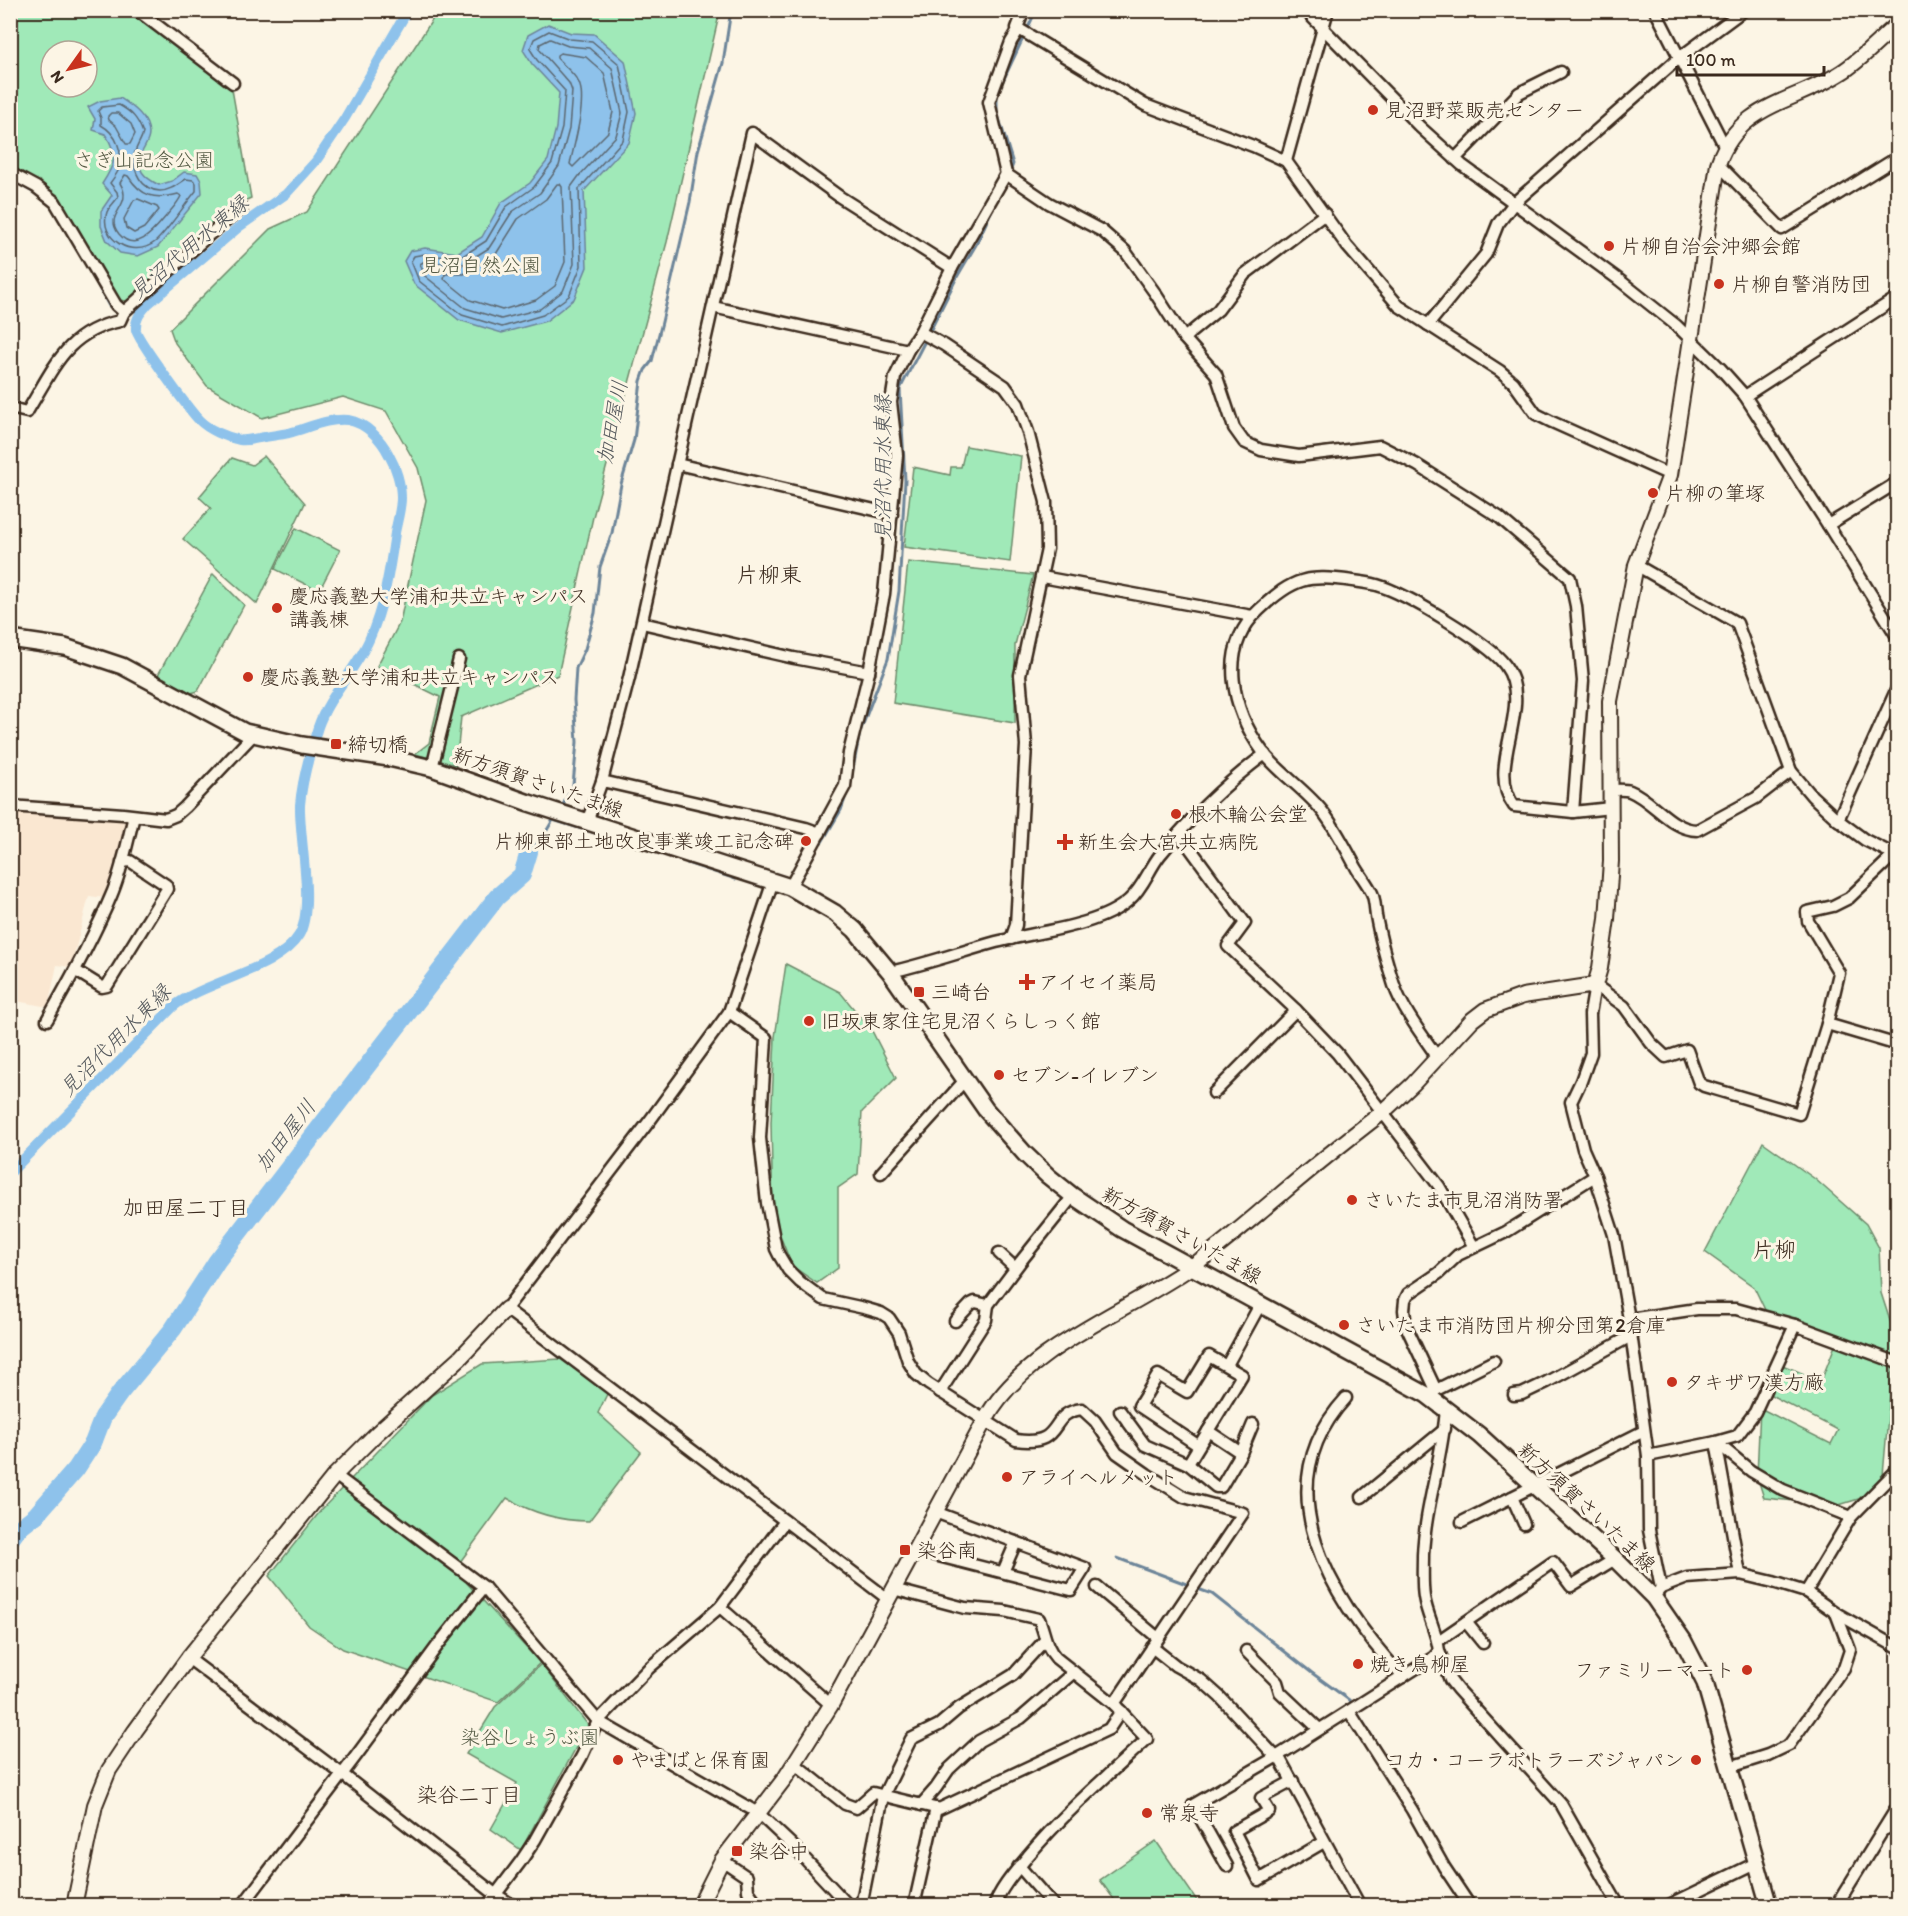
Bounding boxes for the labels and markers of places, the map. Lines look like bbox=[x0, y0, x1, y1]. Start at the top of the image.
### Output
place label: 見沼野菜販売センター bbox=[1385, 98, 1584, 122]
marker: 見沼野菜販売センター bbox=[1366, 103, 1380, 117]
place label: 片柳自治会沖郷会館 bbox=[1621, 234, 1801, 258]
marker: 片柳自治会沖郷会館 bbox=[1602, 239, 1616, 253]
place label: 片柳自警消防団 bbox=[1731, 272, 1871, 296]
marker: 片柳自警消防団 bbox=[1712, 277, 1726, 291]
place label: 片柳の筆塚 bbox=[1665, 481, 1765, 505]
marker: 片柳の筆塚 bbox=[1646, 486, 1660, 500]
place label: 慶応義塾大学浦和共立キャンパス 講義棟 bbox=[289, 584, 588, 631]
marker: 慶応義塾大学浦和共立キャンパス 講義棟 bbox=[270, 601, 284, 615]
place label: 慶応義塾大学浦和共立キャンパス bbox=[260, 665, 559, 689]
marker: 慶応義塾大学浦和共立キャンパス bbox=[241, 670, 255, 684]
place label: 締切橋 bbox=[348, 732, 408, 756]
marker: 締切橋 bbox=[329, 737, 343, 751]
place label: 根木輪公会堂 bbox=[1188, 802, 1308, 826]
marker: 根木輪公会堂 bbox=[1169, 807, 1183, 821]
place label: 片柳東部土地改良事業竣工記念碑 bbox=[494, 829, 794, 853]
place label: 新生会大宮共立病院 bbox=[1078, 830, 1258, 854]
marker: 新生会大宮共立病院 bbox=[1056, 833, 1074, 851]
marker: 片柳東部土地改良事業竣工記念碑 bbox=[799, 834, 813, 848]
place label: アイセイ薬局 bbox=[1039, 970, 1158, 994]
marker: アイセイ薬局 bbox=[1020, 975, 1034, 989]
place label: 三崎台 bbox=[931, 980, 991, 1004]
marker: 三崎台 bbox=[912, 985, 926, 999]
place label: 旧坂東家住宅見沼くらしっく館 bbox=[821, 1009, 1101, 1033]
marker: 旧坂東家住宅見沼くらしっく館 bbox=[802, 1014, 816, 1028]
place label: セブン-イレブン bbox=[1011, 1063, 1159, 1087]
marker: セブン-イレブン bbox=[992, 1068, 1006, 1082]
place label: さいたま市見沼消防署 bbox=[1364, 1188, 1563, 1212]
marker: さいたま市見沼消防署 bbox=[1345, 1193, 1359, 1207]
place label: さいたま市消防団片柳分団第2倉庫 bbox=[1356, 1313, 1666, 1337]
marker: さいたま市消防団片柳分団第2倉庫 bbox=[1337, 1318, 1351, 1332]
place label: タキザワ漢方廠 bbox=[1684, 1370, 1824, 1394]
marker: タキザワ漢方廠 bbox=[1665, 1375, 1679, 1389]
place label: アライヘルメット bbox=[1019, 1465, 1178, 1489]
marker: アライヘルメット bbox=[1000, 1470, 1014, 1484]
place label: 染谷南 bbox=[917, 1538, 977, 1562]
marker: 染谷南 bbox=[898, 1543, 912, 1557]
place label: 焼き鳥柳屋 bbox=[1370, 1652, 1470, 1676]
marker: 焼き鳥柳屋 bbox=[1351, 1657, 1365, 1671]
place label: ファミリーマート bbox=[1575, 1658, 1735, 1682]
marker: ファミリーマート bbox=[1740, 1663, 1754, 1677]
place label: やまばと保育園 bbox=[630, 1748, 770, 1772]
place label: コカ・コーラボトラーズジャパン bbox=[1386, 1748, 1684, 1772]
marker: やまばと保育園 bbox=[611, 1753, 625, 1767]
marker: コカ・コーラボトラーズジャパン bbox=[1689, 1753, 1703, 1767]
place label: 常泉寺 bbox=[1159, 1801, 1219, 1825]
marker: 常泉寺 bbox=[1140, 1806, 1154, 1820]
place label: 染谷中 bbox=[749, 1839, 809, 1863]
marker: 染谷中 bbox=[730, 1844, 744, 1858]

